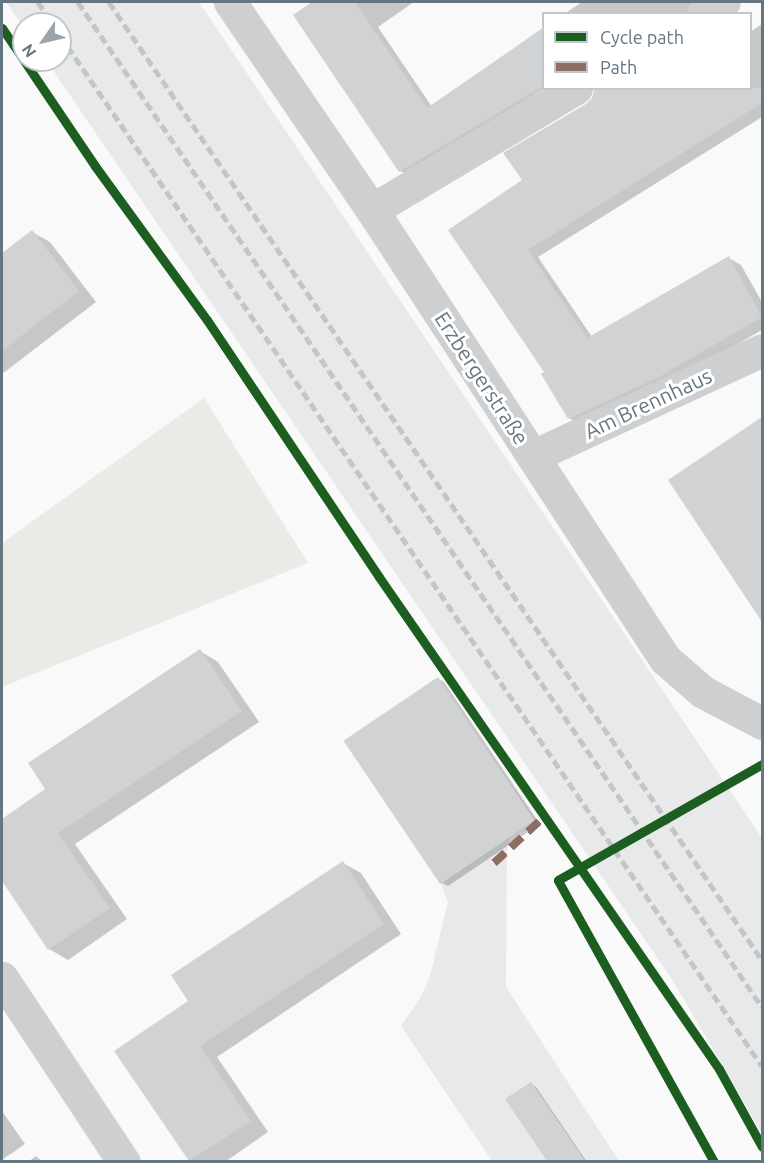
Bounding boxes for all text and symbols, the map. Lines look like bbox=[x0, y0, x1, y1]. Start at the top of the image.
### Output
north arrow bbox=[12, 12, 72, 72]
legend bbox=[542, 12, 752, 90]
text: Cycle path bbox=[600, 27, 684, 47]
text: N bbox=[18, 41, 40, 61]
text: Path bbox=[600, 57, 637, 77]
street label: Erzbergerstraße bbox=[430, 307, 534, 449]
street label: Am Brennhaus bbox=[580, 363, 716, 443]

